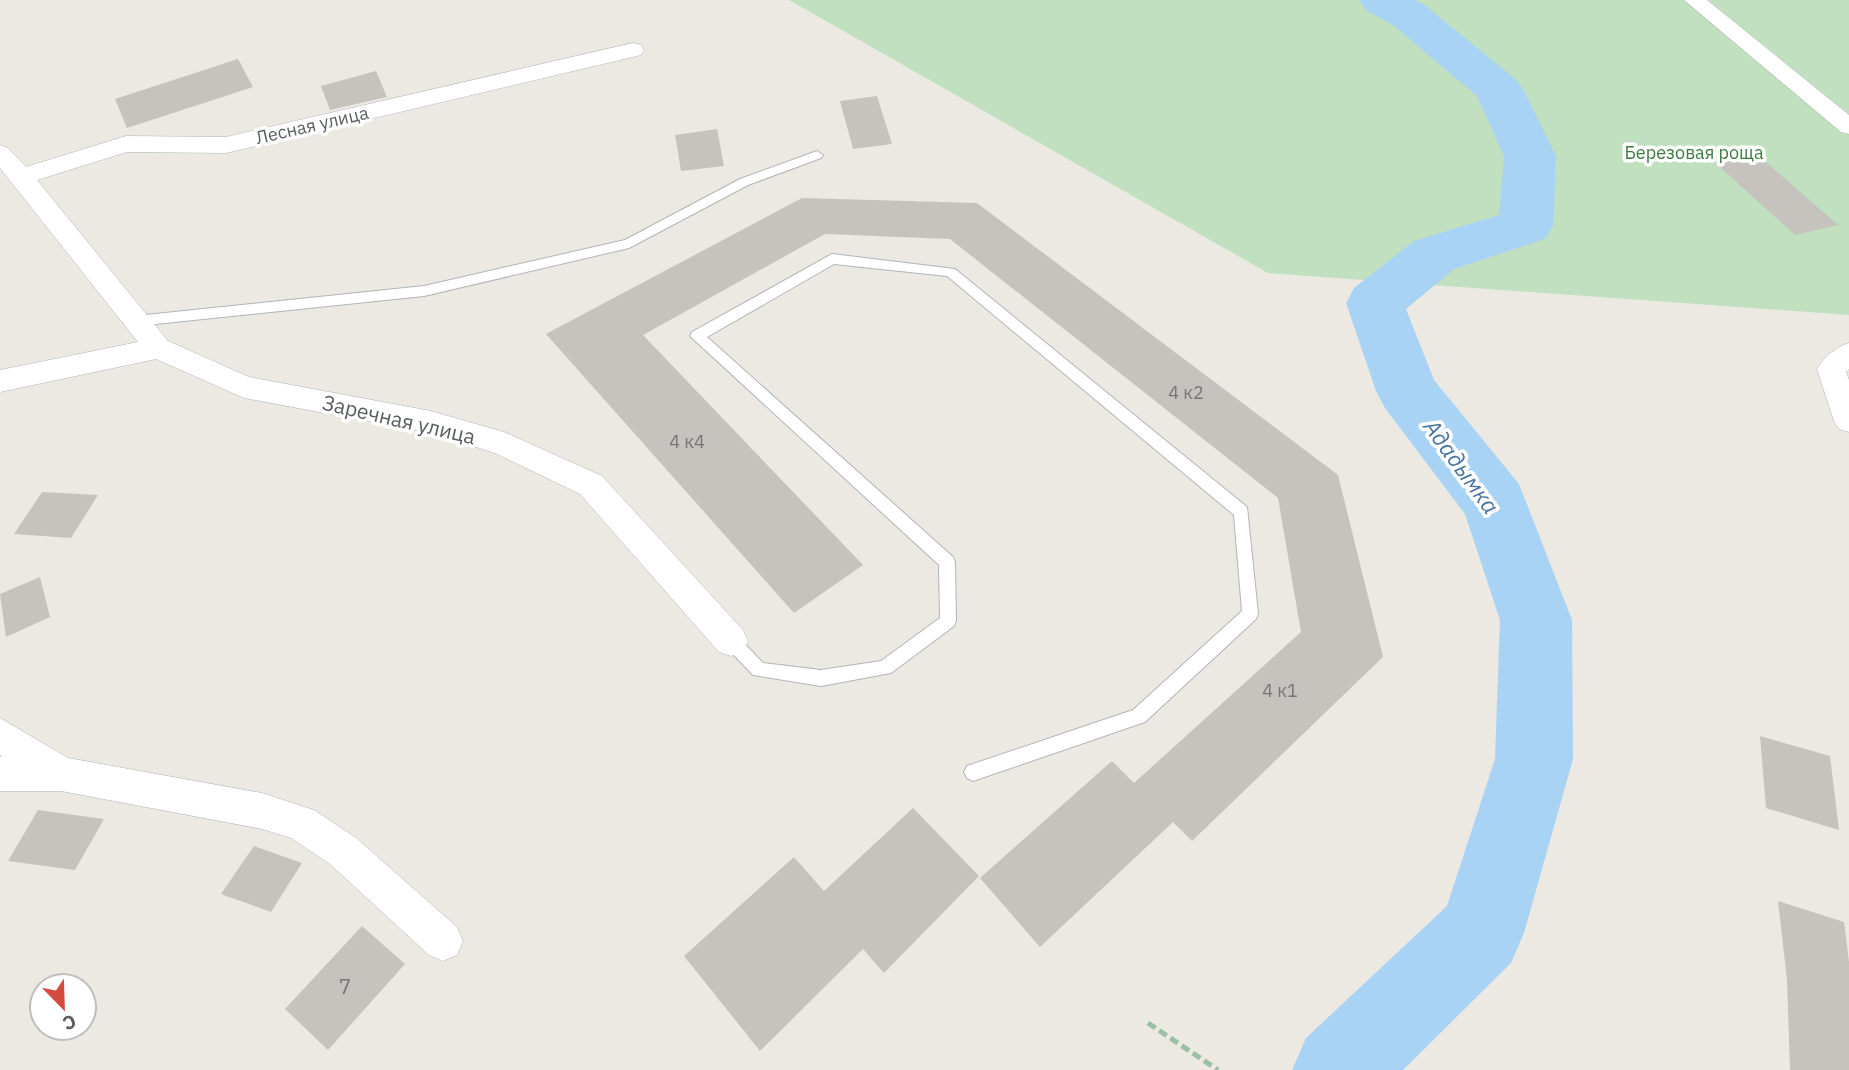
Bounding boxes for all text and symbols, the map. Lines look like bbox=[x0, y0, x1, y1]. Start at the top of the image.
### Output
street label: Лесная улица bbox=[253, 101, 371, 149]
park label: Березовая роща bbox=[1624, 141, 1764, 164]
house number: 4 к2 bbox=[1168, 381, 1204, 404]
street label: Заречная улица bbox=[320, 388, 478, 450]
water label: Ададымка bbox=[1417, 412, 1506, 519]
house number: 4 к4 bbox=[669, 430, 705, 453]
house number: 4 к1 bbox=[1262, 679, 1298, 702]
north arrow bbox=[28, 972, 98, 1042]
house number: 7 bbox=[339, 972, 351, 1000]
text: С bbox=[59, 1009, 80, 1036]

